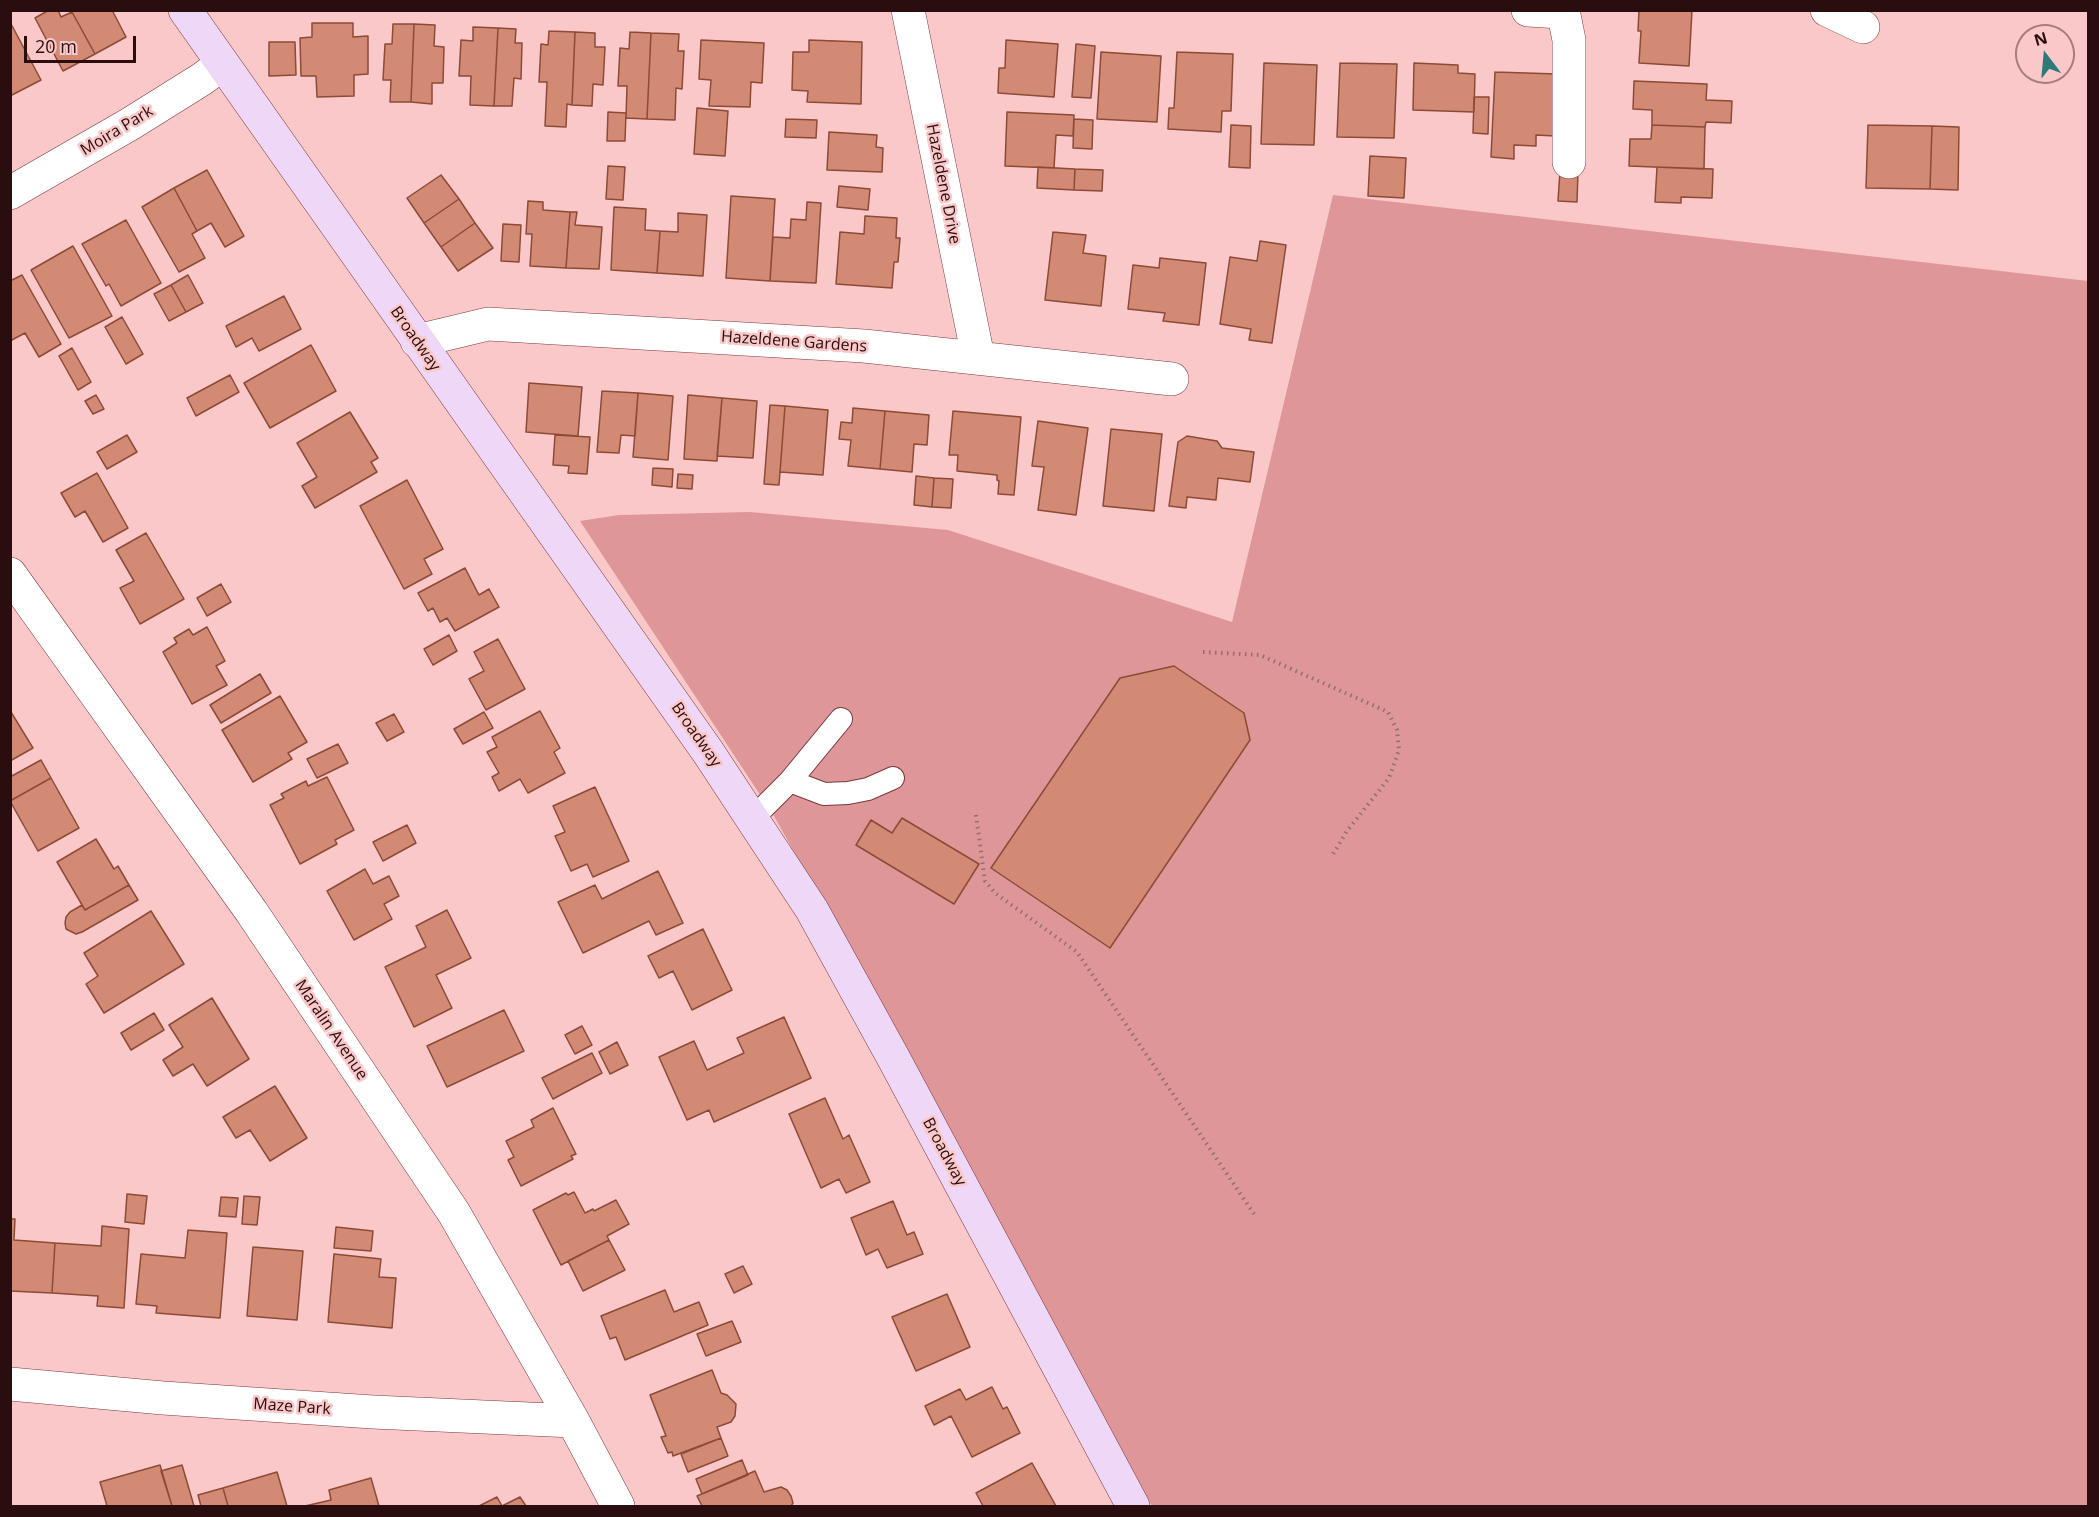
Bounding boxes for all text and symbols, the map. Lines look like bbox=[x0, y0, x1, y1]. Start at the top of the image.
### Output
scale bar bbox=[27, 24, 140, 62]
north arrow bbox=[2015, 24, 2075, 84]
text: N bbox=[2031, 26, 2050, 51]
text: 20 m bbox=[35, 34, 77, 58]
street label: Moira Park bbox=[77, 102, 157, 160]
street label: Hazeldene Drive bbox=[922, 122, 964, 246]
street label: Broadway bbox=[386, 303, 444, 375]
street label: Hazeldene Gardens bbox=[720, 327, 868, 357]
street label: Broadway bbox=[667, 699, 725, 771]
street label: Maralin Avenue bbox=[290, 976, 372, 1084]
street label: Broadway bbox=[918, 1115, 970, 1189]
street label: Maze Park bbox=[253, 1395, 331, 1419]

